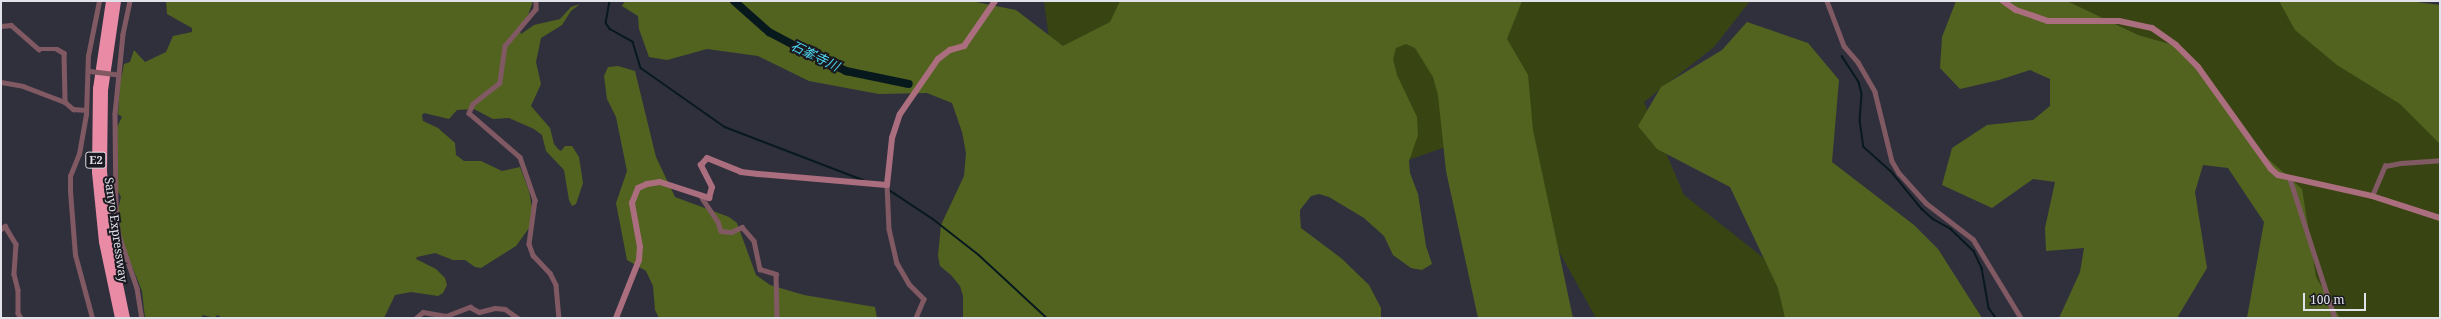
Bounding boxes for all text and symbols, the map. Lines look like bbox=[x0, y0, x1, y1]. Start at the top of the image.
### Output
water label: 石峯寺川 bbox=[788, 38, 842, 74]
road number: E2 bbox=[85, 151, 107, 169]
street label: Sanyo Expressway bbox=[101, 177, 131, 283]
scale bar bbox=[2305, 285, 2368, 311]
text: 100 m bbox=[2310, 291, 2345, 308]

